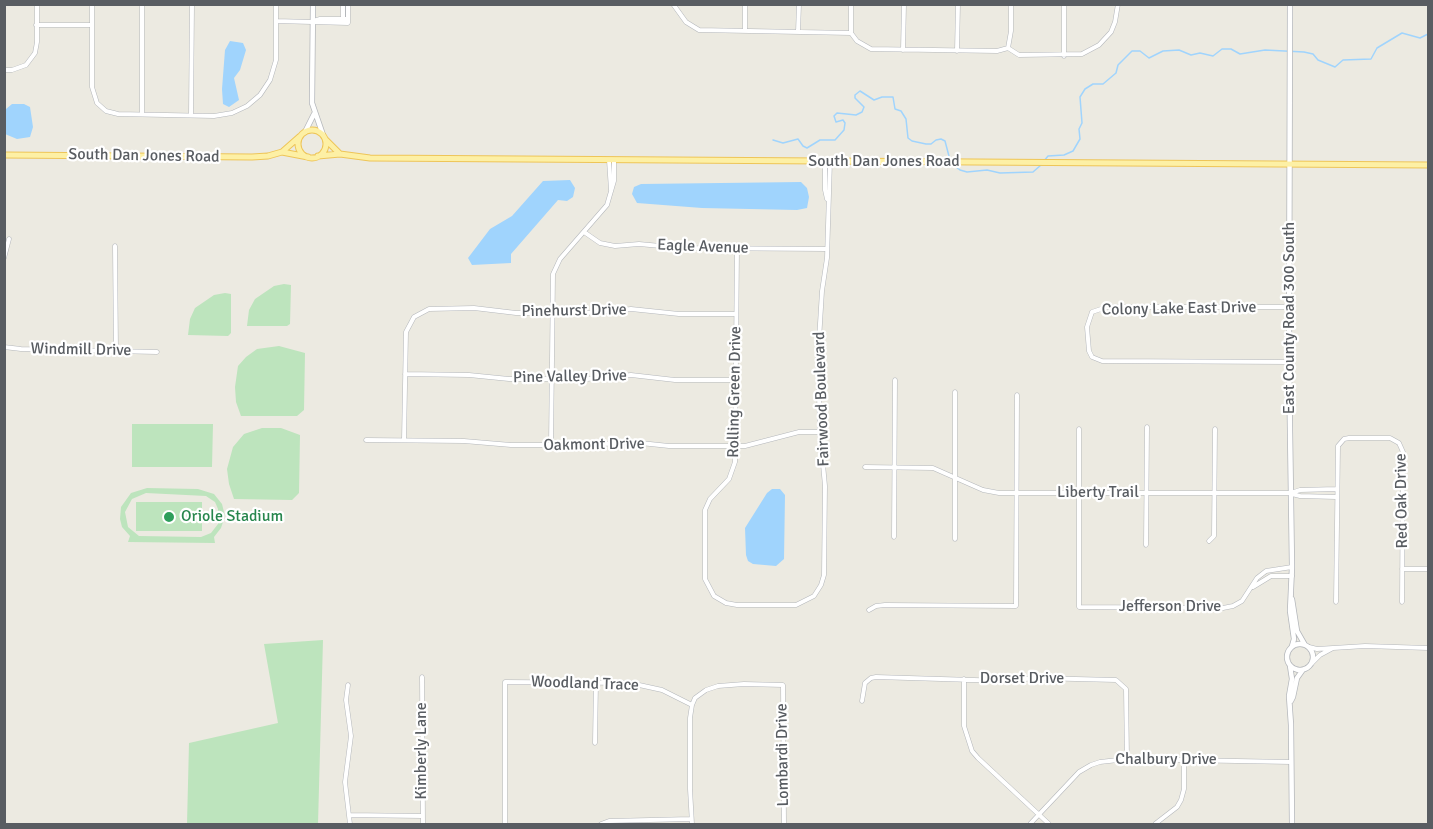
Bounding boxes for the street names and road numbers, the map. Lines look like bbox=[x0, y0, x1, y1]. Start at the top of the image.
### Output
street label: South Dan Jones Road bbox=[68, 145, 220, 167]
street label: South Dan Jones Road bbox=[808, 152, 960, 172]
street label: East County Road 300 South bbox=[1280, 222, 1300, 414]
street label: Eagle Avenue bbox=[657, 236, 749, 258]
street label: Colony Lake East Drive bbox=[1102, 298, 1256, 320]
street label: Pinehurst Drive bbox=[521, 300, 627, 322]
street label: Rolling Green Drive bbox=[724, 326, 746, 458]
street label: Fairwood Boulevard bbox=[810, 331, 834, 467]
street label: Windmill Drive bbox=[30, 340, 132, 360]
street label: Pine Valley Drive bbox=[513, 366, 627, 388]
street label: Oakmont Drive bbox=[543, 435, 645, 455]
street label: Red Oak Drive bbox=[1392, 453, 1412, 549]
street label: Liberty Trail bbox=[1057, 483, 1139, 503]
street label: Jefferson Drive bbox=[1119, 597, 1221, 617]
street label: Dorset Drive bbox=[980, 669, 1064, 689]
street label: Woodland Trace bbox=[531, 673, 639, 695]
street label: Kimberly Lane bbox=[412, 702, 432, 800]
street label: Lombardi Drive bbox=[772, 703, 794, 807]
street label: Chalbury Drive bbox=[1115, 750, 1217, 770]

